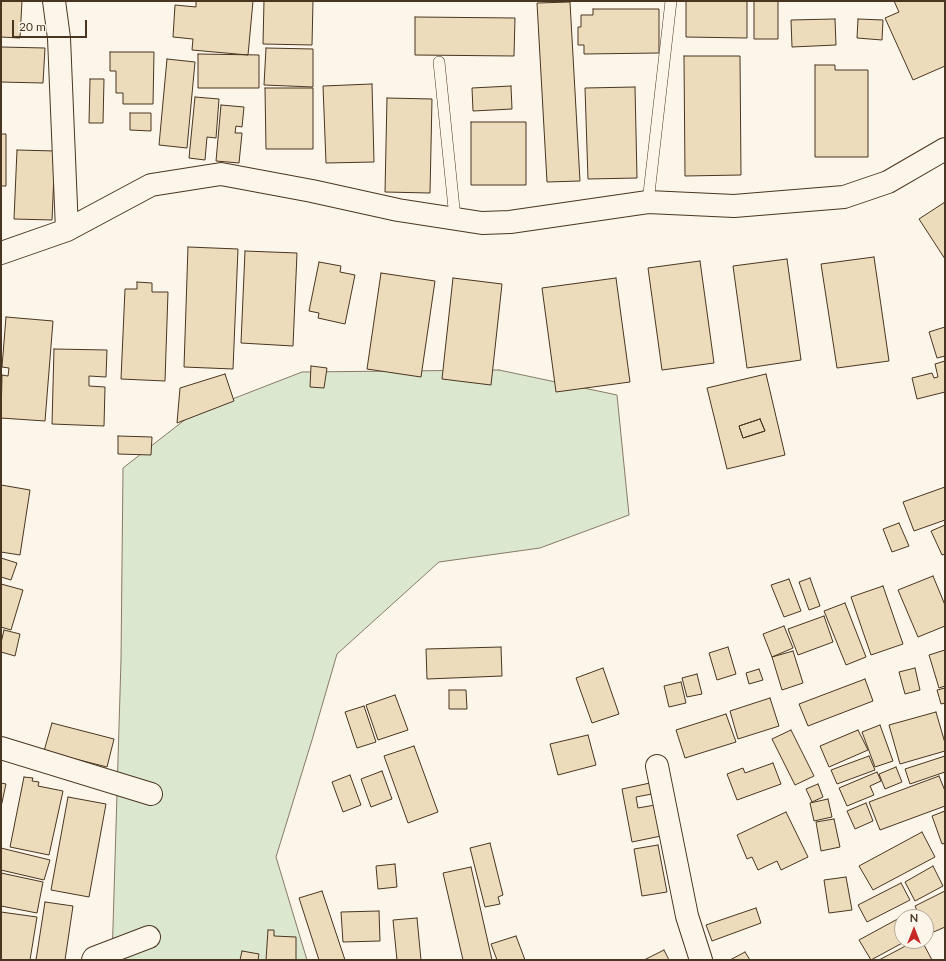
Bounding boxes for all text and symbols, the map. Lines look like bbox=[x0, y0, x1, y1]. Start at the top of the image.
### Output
scale bar bbox=[14, 12, 89, 38]
text: 20 m bbox=[19, 19, 46, 34]
north arrow bbox=[894, 909, 934, 949]
text: N bbox=[910, 911, 918, 924]

